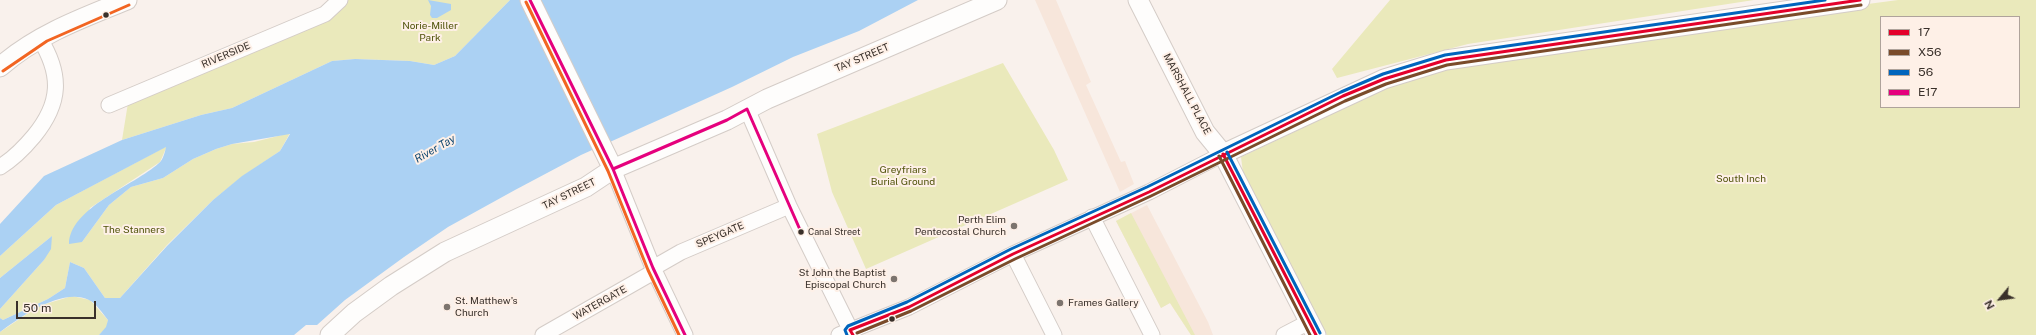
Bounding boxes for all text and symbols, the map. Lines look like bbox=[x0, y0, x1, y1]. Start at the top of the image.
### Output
unlabelled marker bbox=[101, 10, 111, 20]
legend bbox=[1880, 16, 2020, 108]
park label: Norie-Miller Park bbox=[402, 20, 458, 44]
text: 17 bbox=[1918, 25, 1930, 39]
street label: RIVERSIDE bbox=[200, 39, 252, 71]
street label: TAY STREET bbox=[833, 41, 891, 75]
text: X56 bbox=[1918, 45, 1941, 59]
street label: MARSHALL PLACE bbox=[1161, 51, 1213, 137]
text: 56 bbox=[1918, 65, 1933, 79]
text: E17 bbox=[1918, 85, 1938, 99]
water label: River Tay bbox=[412, 132, 458, 166]
park label: Greyfriars Burial Ground bbox=[871, 164, 935, 188]
park label: South Inch bbox=[1716, 173, 1766, 185]
street label: TAY STREET bbox=[540, 176, 598, 212]
place label: Perth Elim Pentecostal Church bbox=[915, 214, 1006, 238]
street label: SPEYGATE bbox=[694, 220, 746, 250]
marker: Perth Elim Pentecostal Church bbox=[1009, 221, 1019, 231]
park label: The Stanners bbox=[103, 224, 165, 236]
marker: Canal Street bbox=[796, 227, 806, 237]
place label: Canal Street bbox=[808, 227, 860, 237]
place label: St John the Baptist Episcopal Church bbox=[799, 267, 886, 290]
marker: St John the Baptist Episcopal Church bbox=[889, 274, 899, 284]
north arrow bbox=[1980, 279, 2020, 319]
street label: WATERGATE bbox=[571, 283, 629, 323]
scale bar bbox=[18, 293, 98, 319]
place label: St. Matthew's Church bbox=[455, 295, 518, 318]
place label: Frames Gallery bbox=[1068, 297, 1139, 309]
marker: Frames Gallery bbox=[1055, 298, 1065, 308]
text: N bbox=[1982, 298, 1997, 311]
text: 50 m bbox=[23, 301, 51, 315]
marker: St. Matthew's Church bbox=[442, 302, 452, 312]
unlabelled marker bbox=[887, 314, 897, 324]

